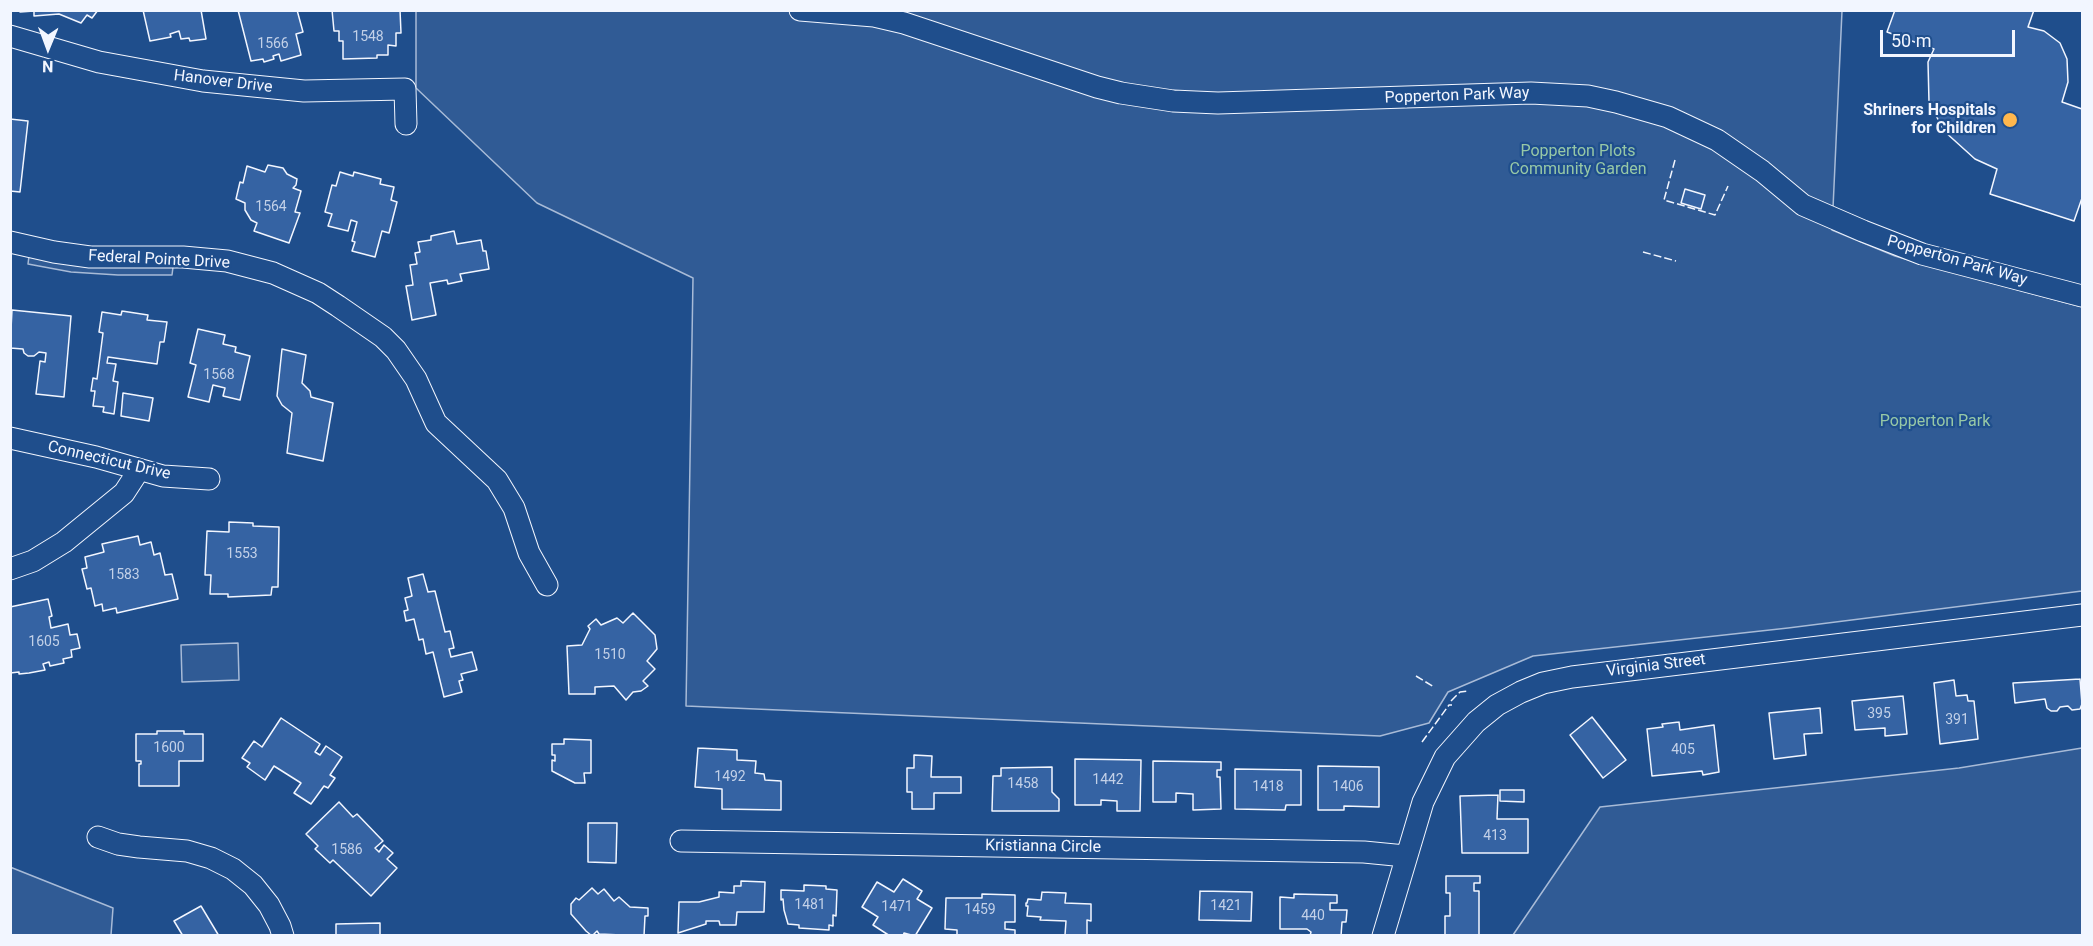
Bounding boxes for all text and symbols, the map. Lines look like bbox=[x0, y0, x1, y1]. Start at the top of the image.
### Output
north arrow bbox=[18, 18, 78, 78]
scale bar bbox=[1883, 18, 2018, 56]
house number: 1548 bbox=[352, 29, 384, 45]
text: 50 m bbox=[1891, 30, 1931, 51]
house number: 1566 bbox=[257, 36, 289, 52]
text: N bbox=[42, 57, 53, 76]
street label: Hanover Drive bbox=[172, 66, 274, 98]
street label: Popperton Park Way bbox=[1384, 84, 1530, 108]
place label: Shriners Hospitals for Children bbox=[1863, 101, 1996, 139]
marker: Shriners Hospitals for Children bbox=[2001, 111, 2019, 129]
park label: Popperton Plots Community Garden bbox=[1509, 142, 1647, 180]
house number: 1564 bbox=[255, 199, 287, 215]
street label: Popperton Park Way bbox=[1885, 232, 2029, 290]
street label: Federal Pointe Drive bbox=[88, 247, 230, 273]
house number: 1568 bbox=[203, 367, 235, 383]
park label: Popperton Park bbox=[1880, 412, 1990, 432]
street label: Connecticut Drive bbox=[46, 438, 172, 484]
house number: 1553 bbox=[226, 546, 258, 562]
house number: 1583 bbox=[108, 567, 140, 583]
house number: 1605 bbox=[28, 634, 60, 650]
house number: 1510 bbox=[594, 647, 626, 663]
street label: Virginia Street bbox=[1605, 650, 1707, 682]
house number: 395 bbox=[1867, 706, 1891, 722]
house number: 391 bbox=[1945, 712, 1969, 728]
house number: 1600 bbox=[153, 740, 185, 756]
house number: 405 bbox=[1671, 742, 1695, 758]
house number: 1492 bbox=[714, 769, 746, 785]
house number: 1442 bbox=[1092, 772, 1124, 788]
house number: 1458 bbox=[1007, 776, 1039, 792]
house number: 1418 bbox=[1252, 779, 1284, 795]
house number: 1406 bbox=[1332, 779, 1364, 795]
house number: 413 bbox=[1483, 828, 1507, 844]
street label: Kristianna Circle bbox=[985, 836, 1101, 858]
house number: 1586 bbox=[331, 842, 363, 858]
house number: 1481 bbox=[794, 897, 826, 913]
house number: 1421 bbox=[1210, 898, 1242, 914]
house number: 1471 bbox=[881, 899, 913, 915]
house number: 1459 bbox=[964, 902, 996, 918]
house number: 440 bbox=[1301, 908, 1325, 924]

